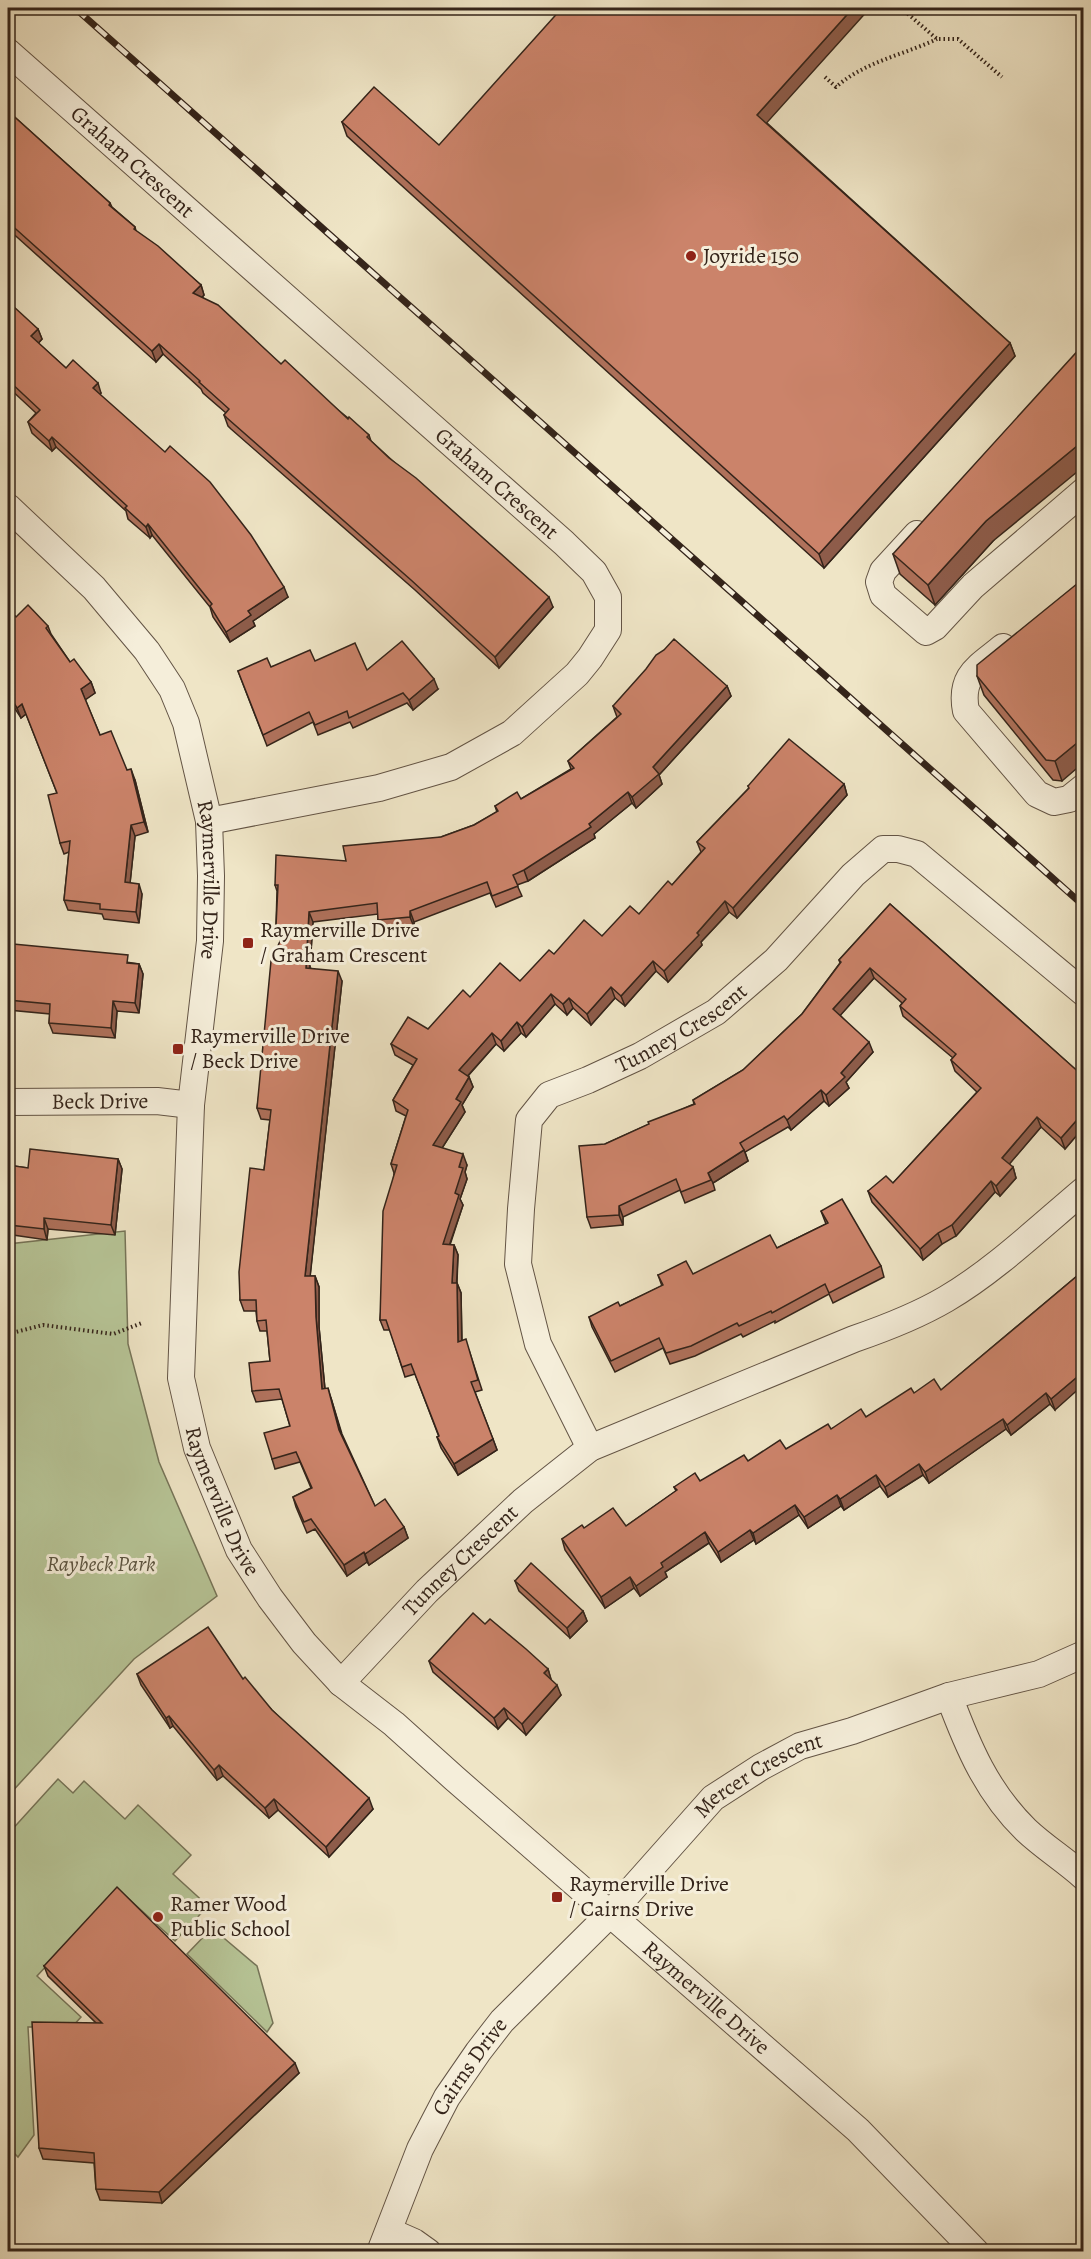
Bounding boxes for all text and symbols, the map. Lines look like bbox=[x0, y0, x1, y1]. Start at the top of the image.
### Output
street label: Graham Crescent bbox=[64, 99, 201, 225]
place label: Joyride 150 bbox=[703, 241, 799, 271]
marker: Joyride 150 bbox=[684, 249, 698, 263]
street label: Graham Crescent bbox=[428, 421, 565, 546]
street label: Raymerville Drive bbox=[190, 797, 226, 961]
place label: Raymerville Drive / Graham Crescent bbox=[260, 915, 427, 970]
marker: Raymerville Drive / Graham Crescent bbox=[241, 936, 255, 950]
street label: Tunney Crescent bbox=[611, 977, 754, 1080]
place label: Raymerville Drive / Beck Drive bbox=[190, 1021, 350, 1076]
marker: Raymerville Drive / Beck Drive bbox=[171, 1042, 185, 1056]
street label: Beck Drive bbox=[51, 1086, 149, 1117]
street label: Raymerville Drive bbox=[178, 1424, 267, 1582]
street label: Tunney Crescent bbox=[396, 1498, 525, 1623]
park label: Raybeck Park bbox=[46, 1549, 156, 1579]
street label: Mercer Crescent bbox=[687, 1725, 826, 1825]
place label: Raymerville Drive / Cairns Drive bbox=[569, 1869, 729, 1924]
place label: Ramer Wood Public School bbox=[170, 1889, 290, 1944]
marker: Raymerville Drive / Cairns Drive bbox=[550, 1890, 564, 1904]
marker: Ramer Wood Public School bbox=[151, 1910, 165, 1924]
street label: Raymerville Drive bbox=[636, 1934, 776, 2062]
street label: Cairns Drive bbox=[425, 2011, 514, 2121]

